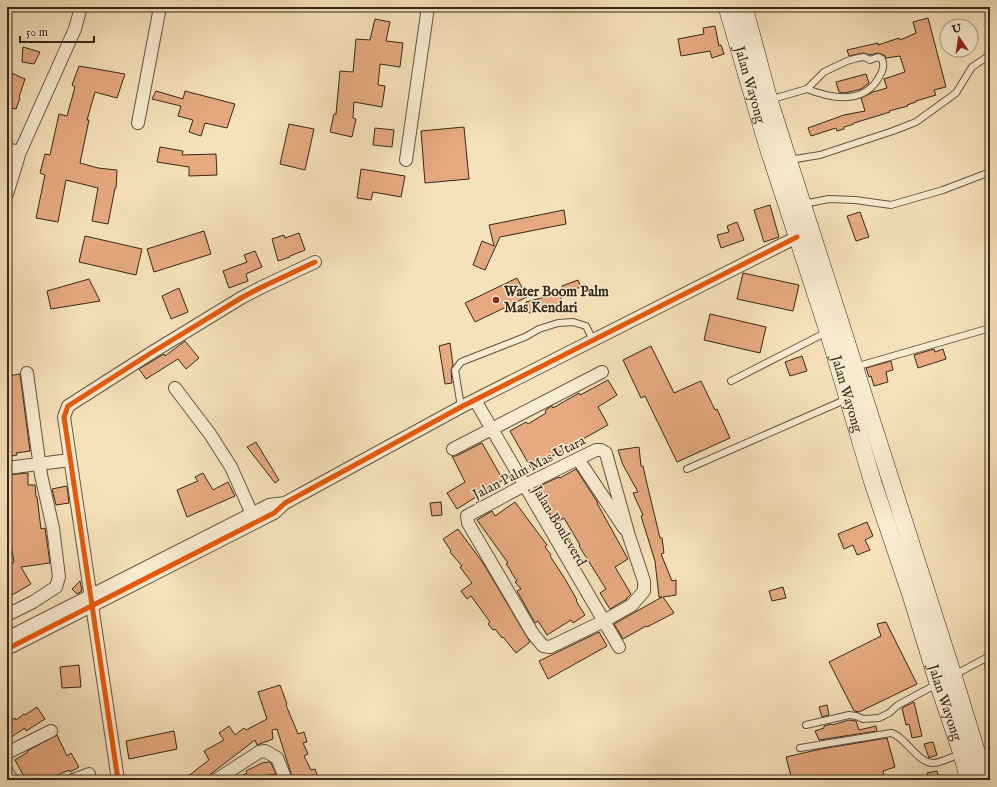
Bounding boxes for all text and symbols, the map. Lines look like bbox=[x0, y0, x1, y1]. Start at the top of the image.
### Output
scale bar bbox=[20, 18, 94, 44]
north arrow bbox=[939, 18, 979, 58]
text: U bbox=[950, 21, 964, 37]
text: 50 m bbox=[26, 25, 48, 40]
street label: Jalan Wayong bbox=[729, 42, 770, 126]
place label: Water Boom Palm Mas Kendari bbox=[503, 283, 609, 317]
marker: Water Boom Palm Mas Kendari bbox=[491, 295, 501, 305]
street label: Jalan Wayong bbox=[826, 351, 867, 435]
street label: Jalan Palm Mas Utara bbox=[468, 431, 589, 505]
street label: Jalan Bouleverd bbox=[527, 481, 590, 570]
street label: Jalan Wayong bbox=[923, 660, 966, 744]

